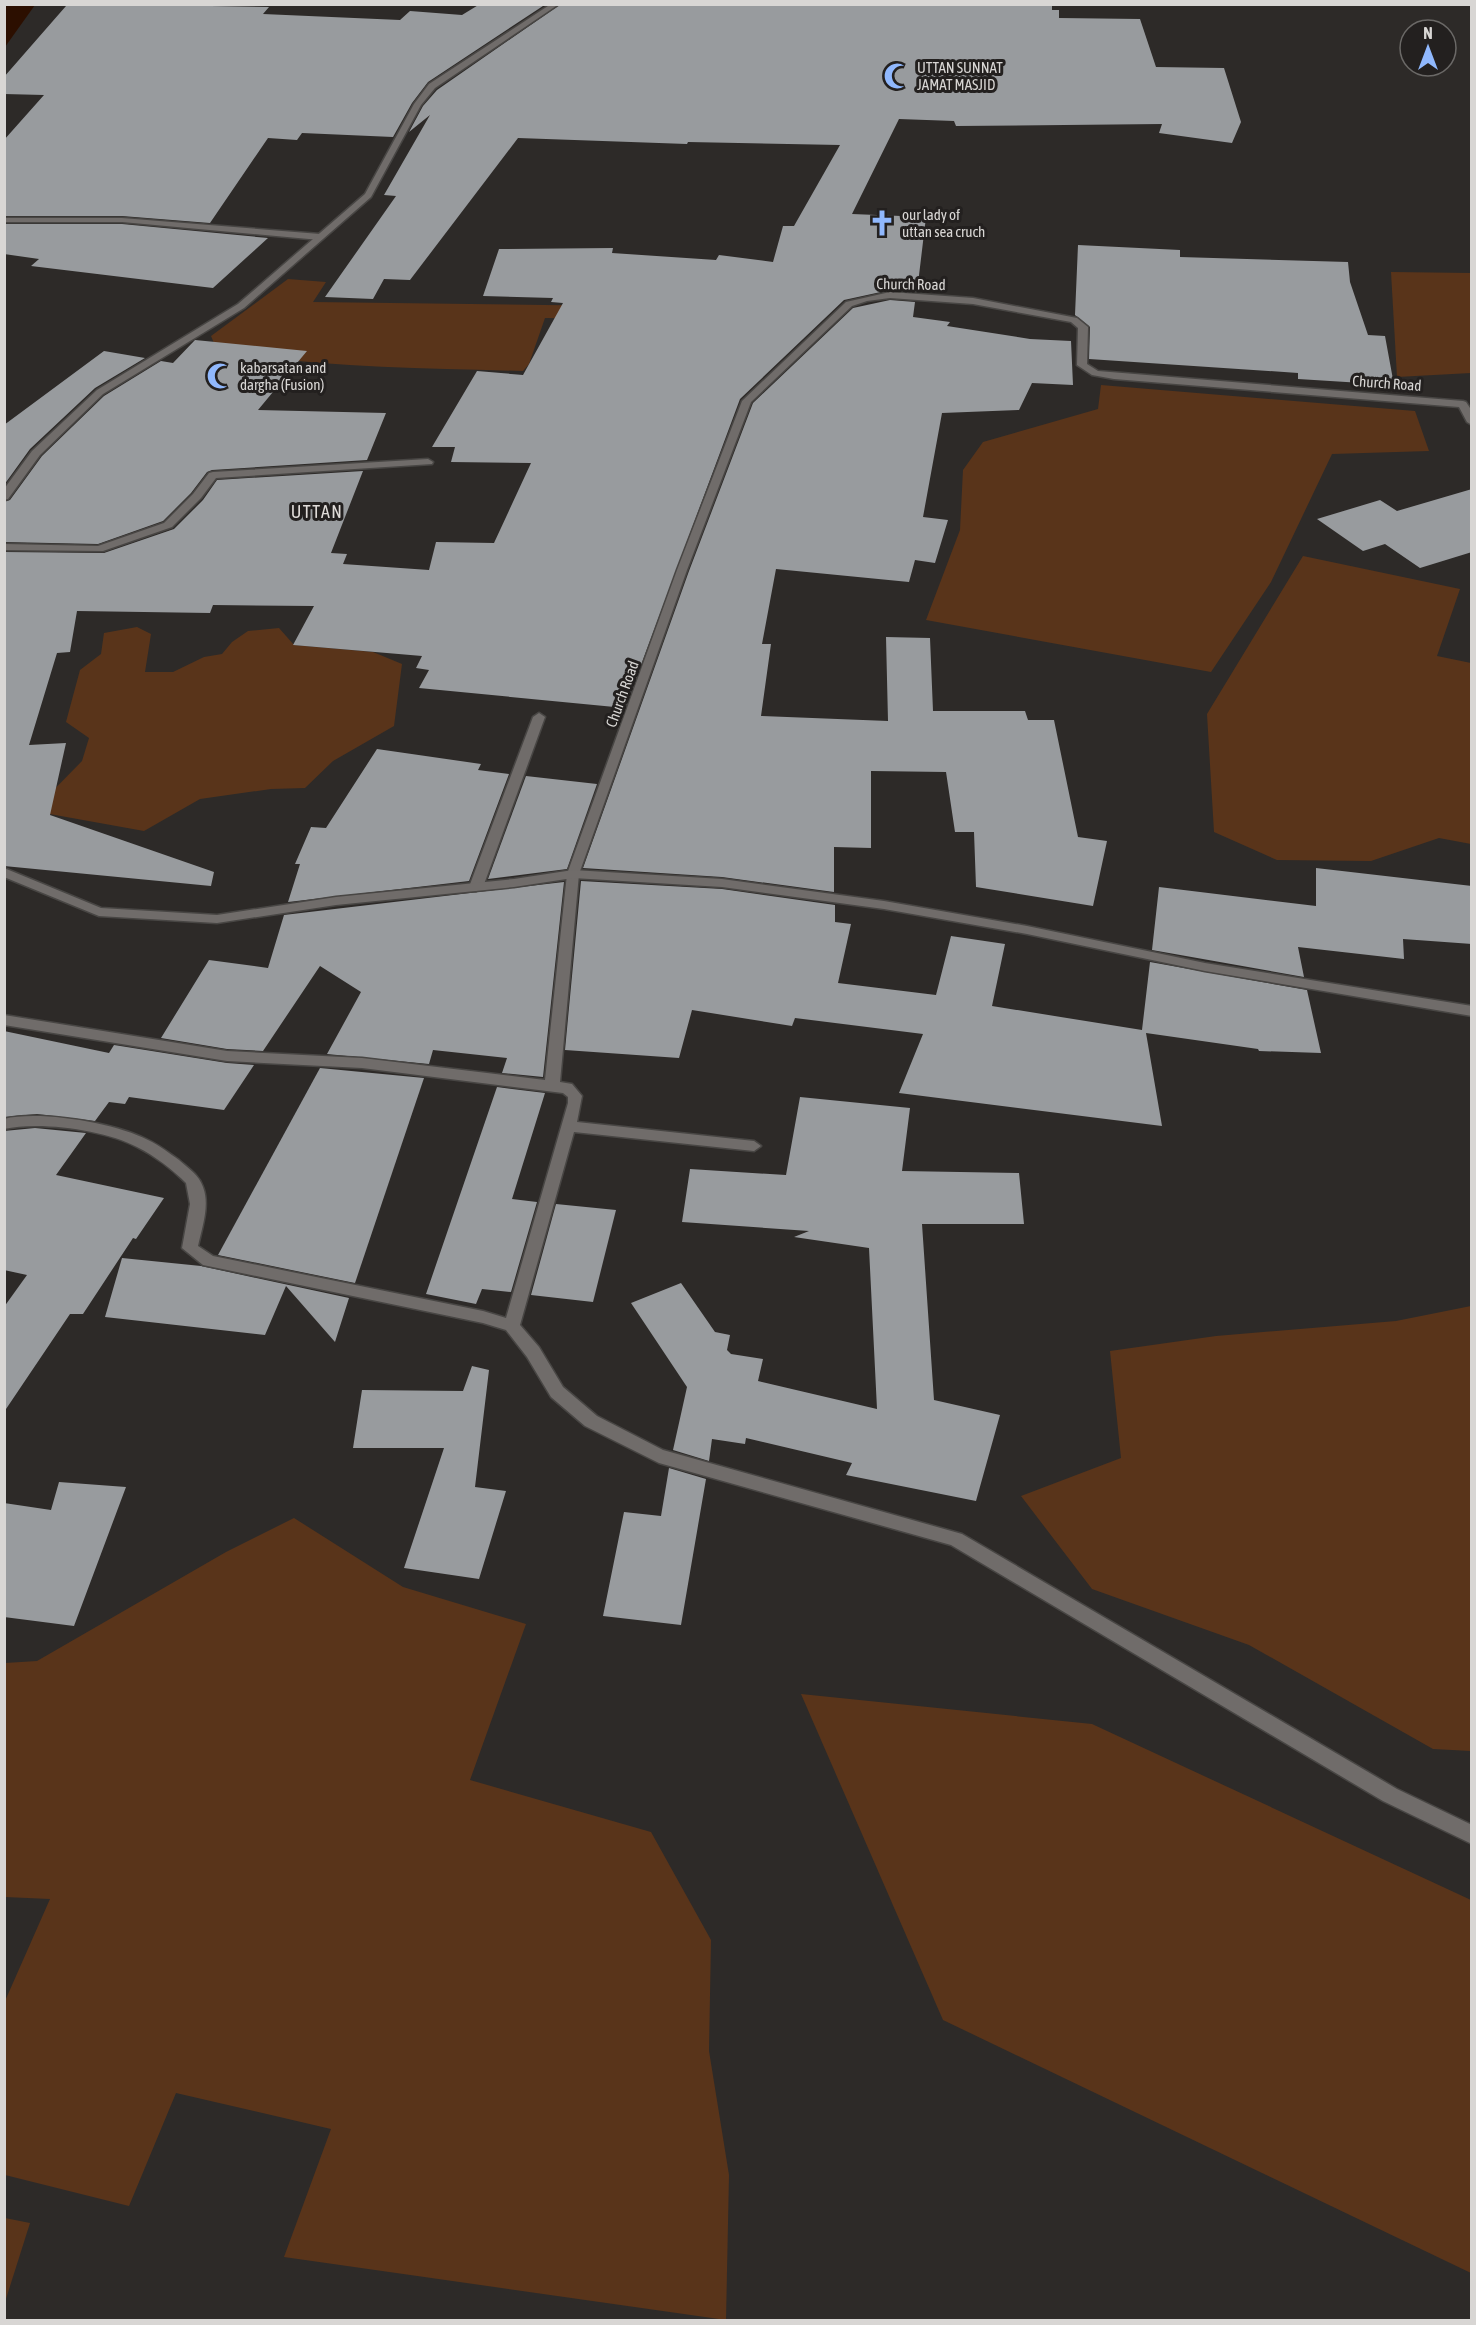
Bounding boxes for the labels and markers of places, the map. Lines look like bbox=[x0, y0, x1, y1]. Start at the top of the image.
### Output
place label: UTTAN SUNNAT JAMAT MASJID bbox=[917, 59, 1003, 93]
mosque icon: UTTAN SUNNAT JAMAT MASJID bbox=[882, 61, 912, 91]
place label: our lady of uttan sea cruch bbox=[902, 206, 985, 240]
church icon: our lady of uttan sea cruch bbox=[867, 208, 897, 238]
place label: kabarsatan and dargha (Fusion) bbox=[240, 359, 326, 393]
mosque icon: kabarsatan and dargha (Fusion) bbox=[205, 361, 235, 391]

